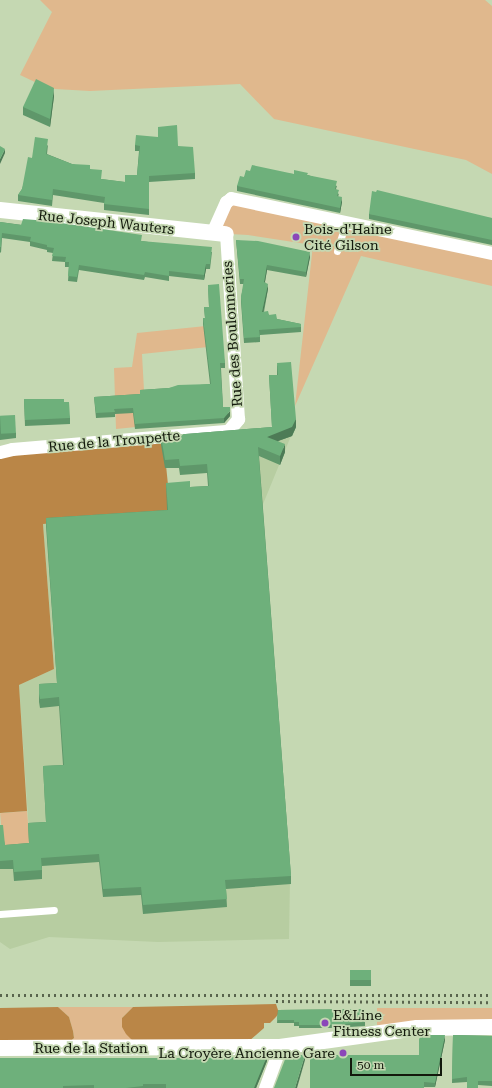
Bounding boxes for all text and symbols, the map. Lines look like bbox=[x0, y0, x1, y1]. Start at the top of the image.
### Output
street label: Rue Joseph Wauters bbox=[37, 206, 175, 238]
place label: Bois-d'Haine Cité Gilson bbox=[304, 221, 392, 254]
marker: Bois-d'Haine Cité Gilson bbox=[291, 232, 301, 242]
street label: Rue des Boulonneries bbox=[219, 260, 245, 408]
street label: Rue de la Troupette bbox=[47, 427, 181, 455]
place label: E&Line Fitness Center bbox=[333, 1007, 430, 1040]
marker: E&Line Fitness Center bbox=[320, 1018, 330, 1028]
street label: Rue de la Station bbox=[34, 1040, 148, 1056]
place label: La Croyère Ancienne Gare bbox=[158, 1045, 335, 1061]
marker: La Croyère Ancienne Gare bbox=[338, 1048, 348, 1058]
scale bar bbox=[352, 1050, 444, 1076]
text: 50 m bbox=[357, 1058, 384, 1072]

